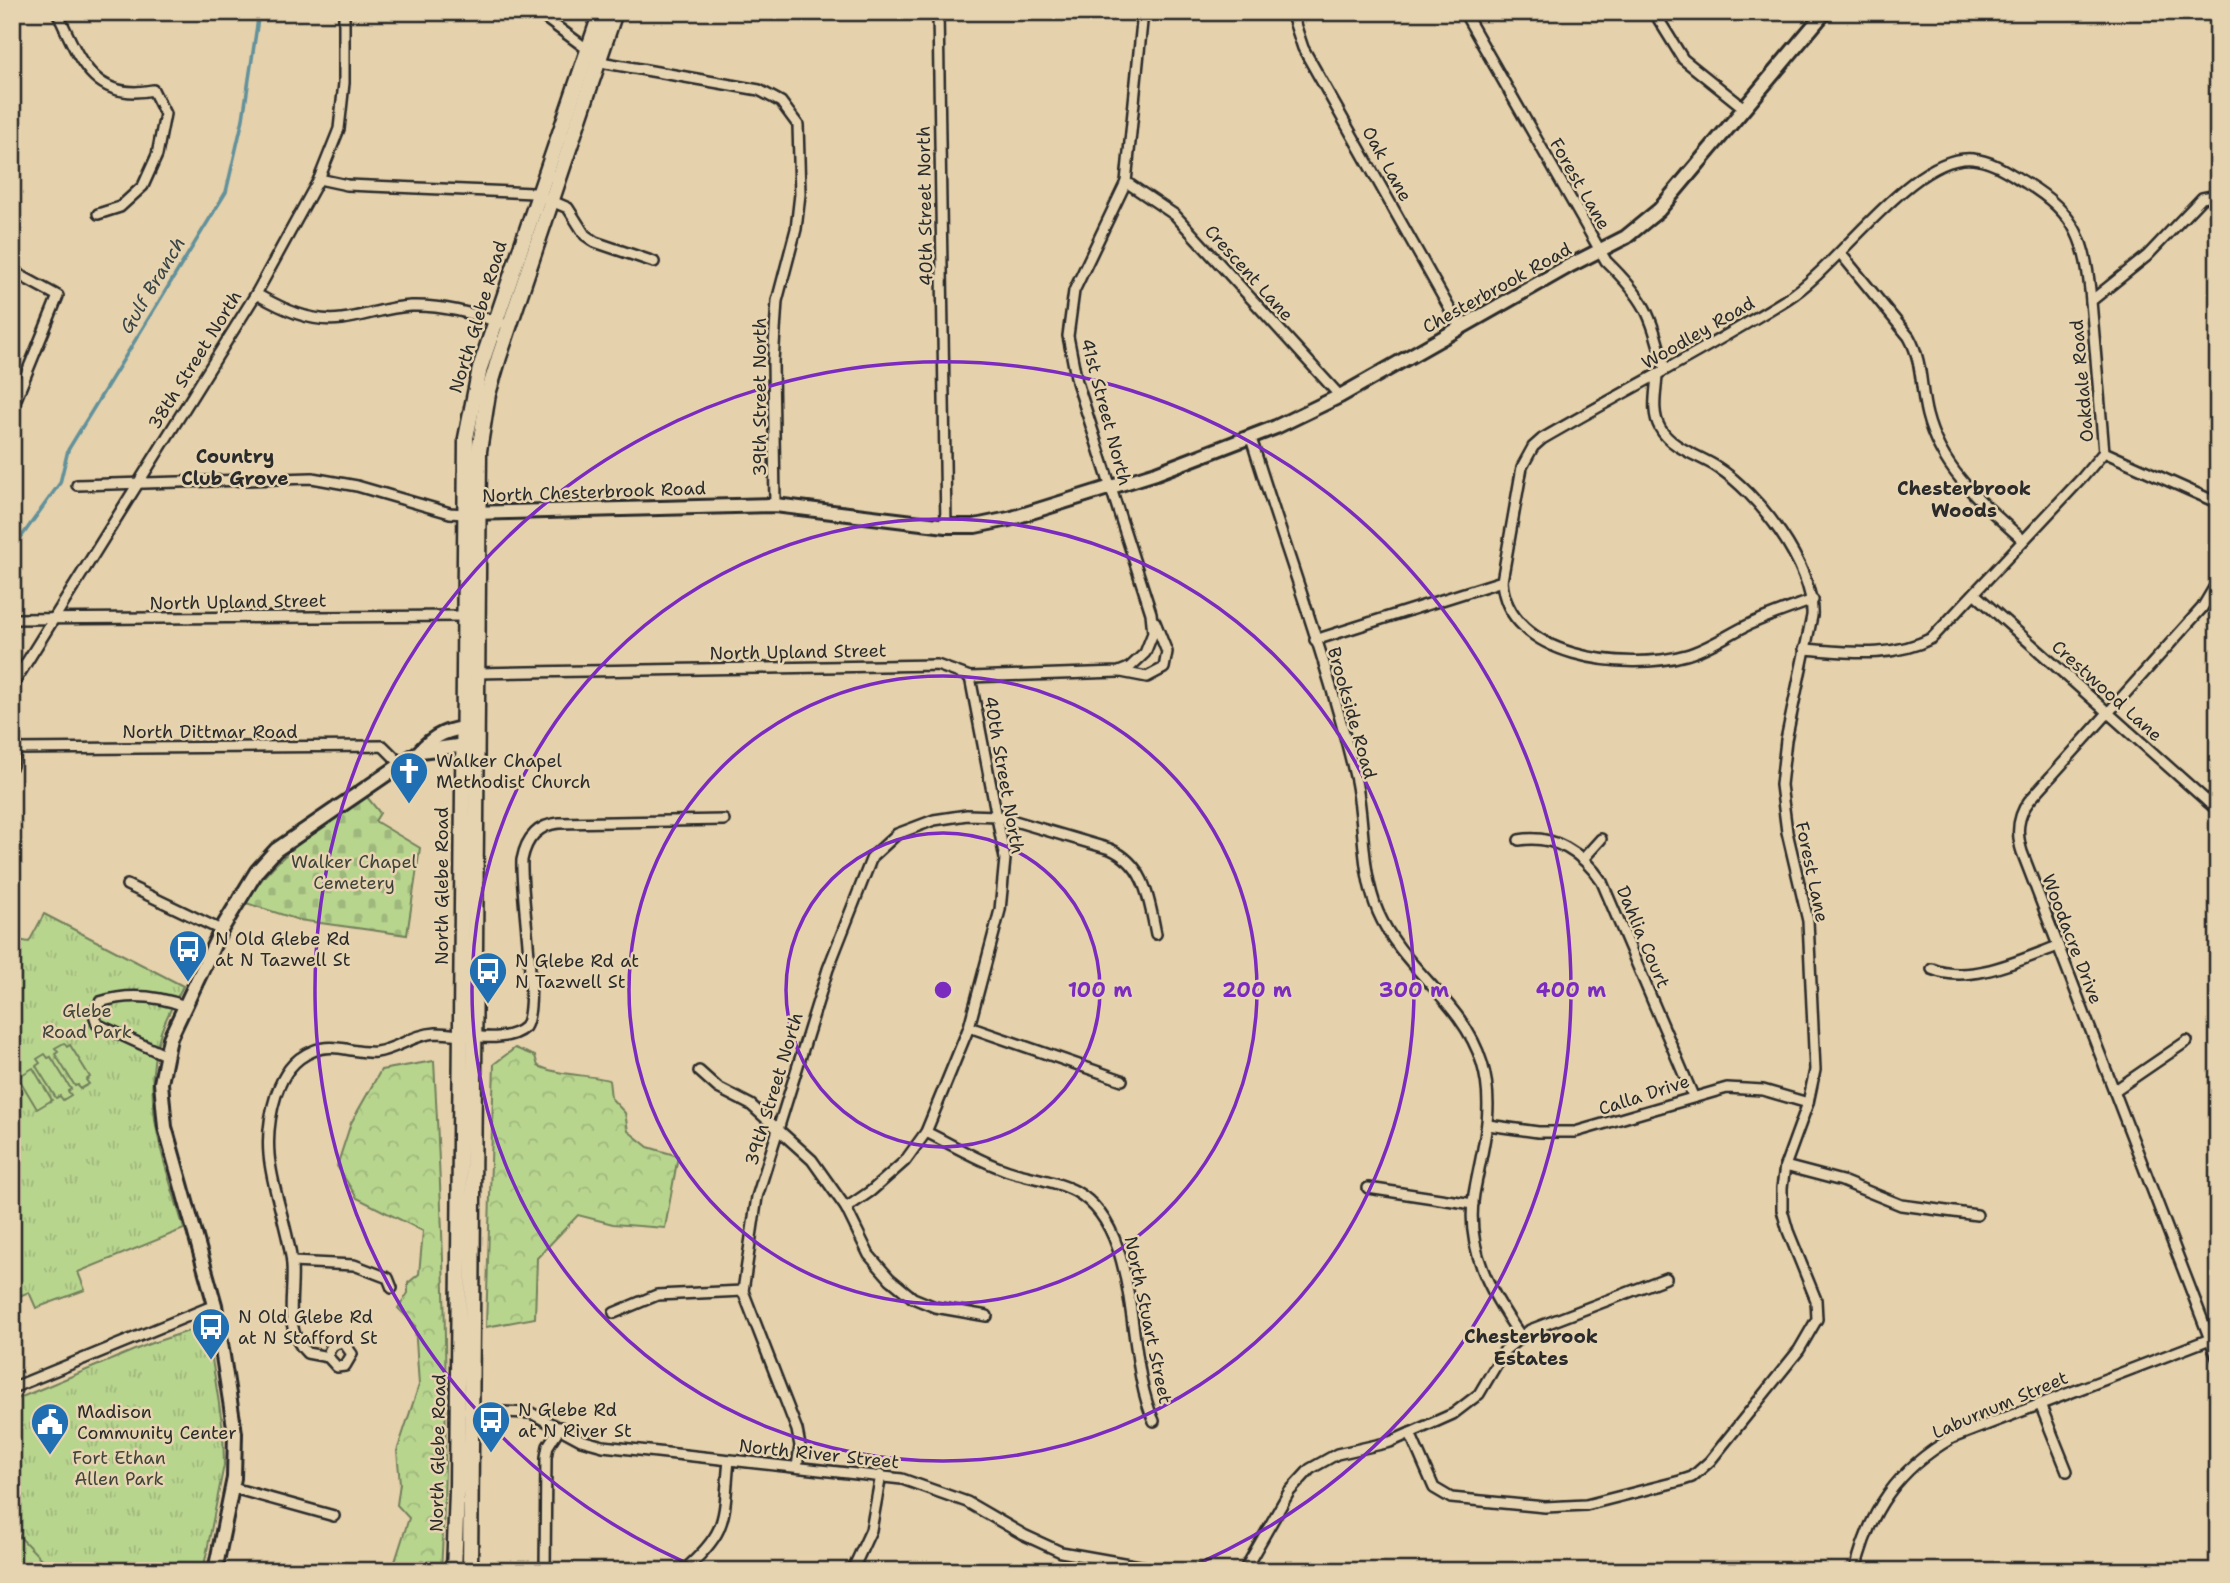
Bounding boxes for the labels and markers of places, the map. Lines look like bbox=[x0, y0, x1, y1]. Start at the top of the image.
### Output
place label: Walker Chapel Methodist Church bbox=[436, 749, 591, 794]
church icon: Walker Chapel Methodist Church bbox=[388, 750, 430, 805]
place label: N Old Glebe Rd at N Tazwell St bbox=[215, 927, 351, 972]
bus stop icon: N Old Glebe Rd at N Tazwell St bbox=[167, 928, 209, 983]
place label: N Glebe Rd at N Tazwell St bbox=[515, 949, 639, 994]
bus stop icon: N Glebe Rd at N Tazwell St bbox=[467, 950, 509, 1005]
centre of rings bbox=[931, 978, 955, 1002]
place label: N Old Glebe Rd at N Stafford St bbox=[238, 1305, 378, 1350]
bus stop icon: N Old Glebe Rd at N Stafford St bbox=[190, 1306, 232, 1361]
place label: N Glebe Rd at N River St bbox=[518, 1398, 632, 1443]
bus stop icon: N Glebe Rd at N River St bbox=[470, 1399, 512, 1454]
place label: Madison Community Center bbox=[77, 1400, 237, 1445]
public building icon: Madison Community Center bbox=[29, 1401, 71, 1456]

